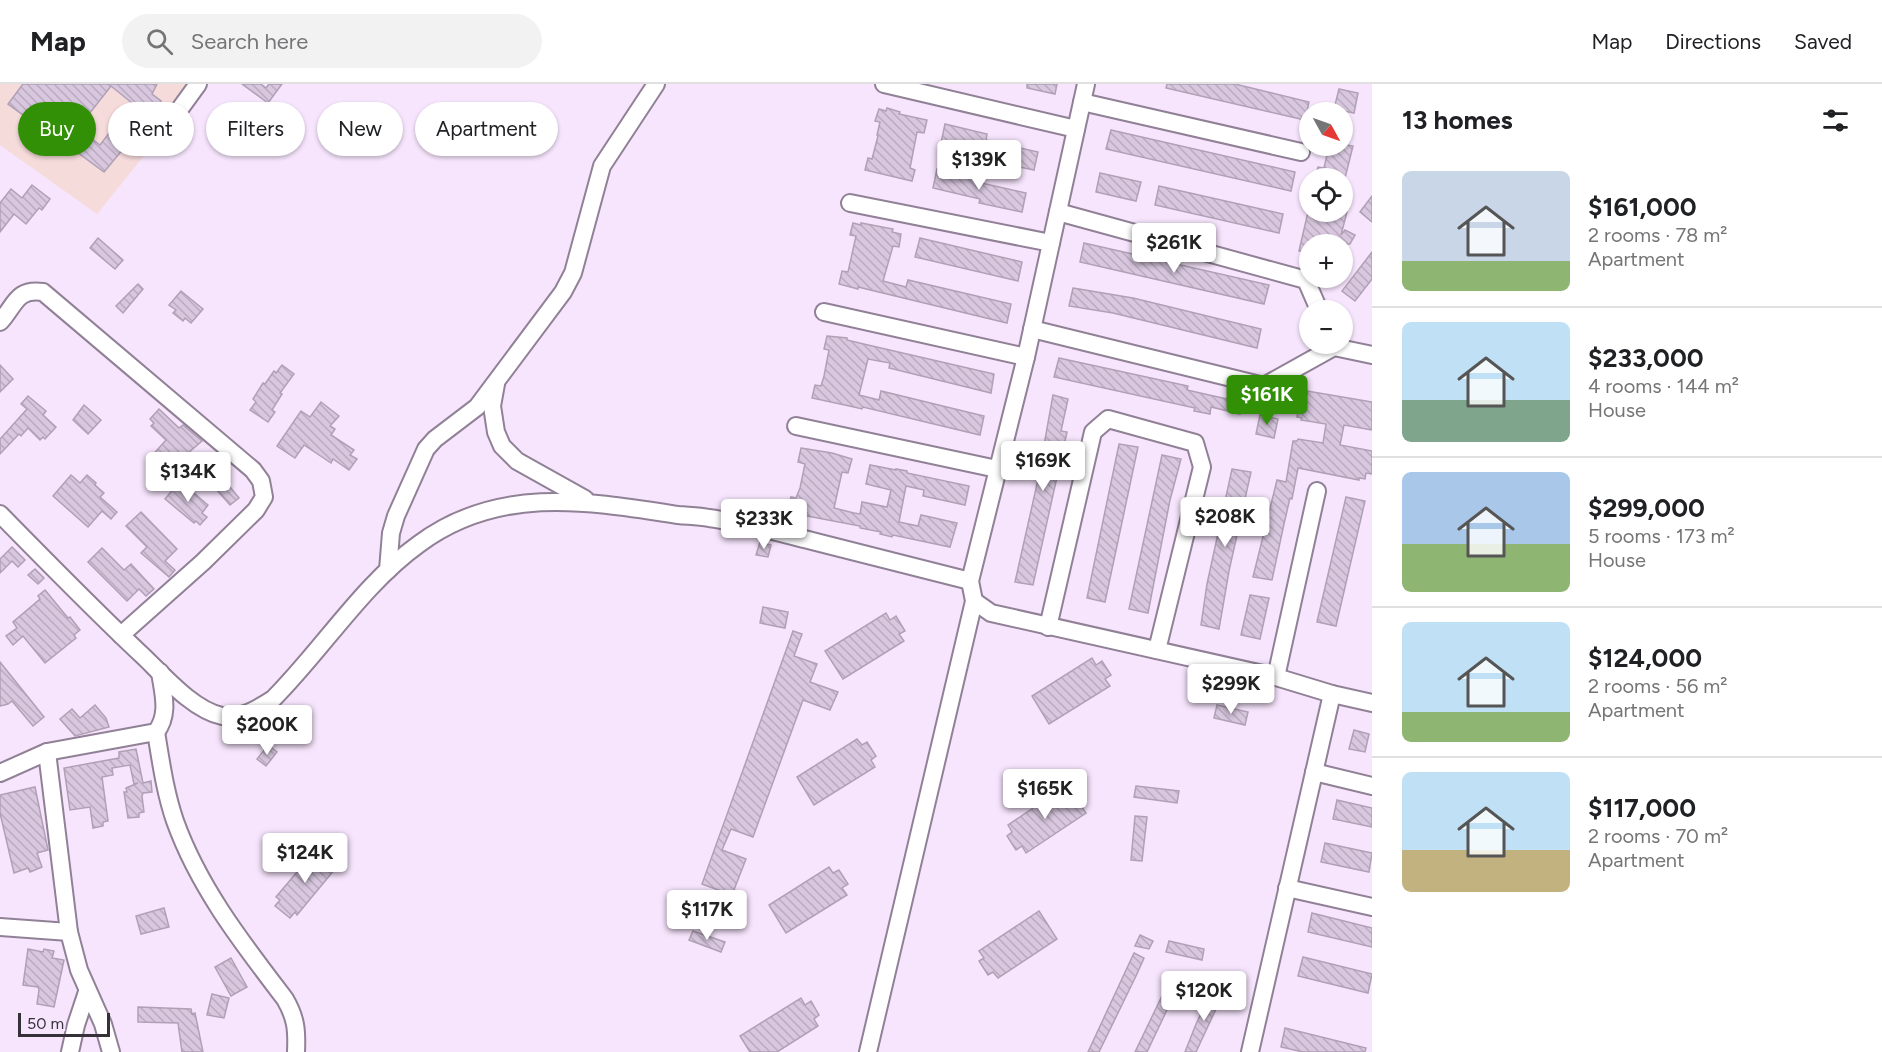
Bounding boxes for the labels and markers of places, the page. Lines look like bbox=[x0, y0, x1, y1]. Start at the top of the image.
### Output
pin: $139K bbox=[937, 140, 1021, 191]
pin: $261K bbox=[1132, 223, 1216, 274]
pin: $161K bbox=[1225, 375, 1309, 426]
pin: $169K bbox=[1001, 441, 1085, 492]
pin: $134K bbox=[146, 452, 230, 503]
pin: $208K bbox=[1183, 497, 1267, 548]
pin: $233K bbox=[722, 499, 806, 550]
pin: $299K bbox=[1189, 664, 1273, 715]
pin: $200K bbox=[225, 705, 309, 756]
pin: $165K bbox=[1003, 769, 1087, 820]
pin: $124K bbox=[263, 833, 347, 884]
pin: $117K bbox=[665, 890, 749, 941]
pin: $120K bbox=[1162, 971, 1246, 1022]

